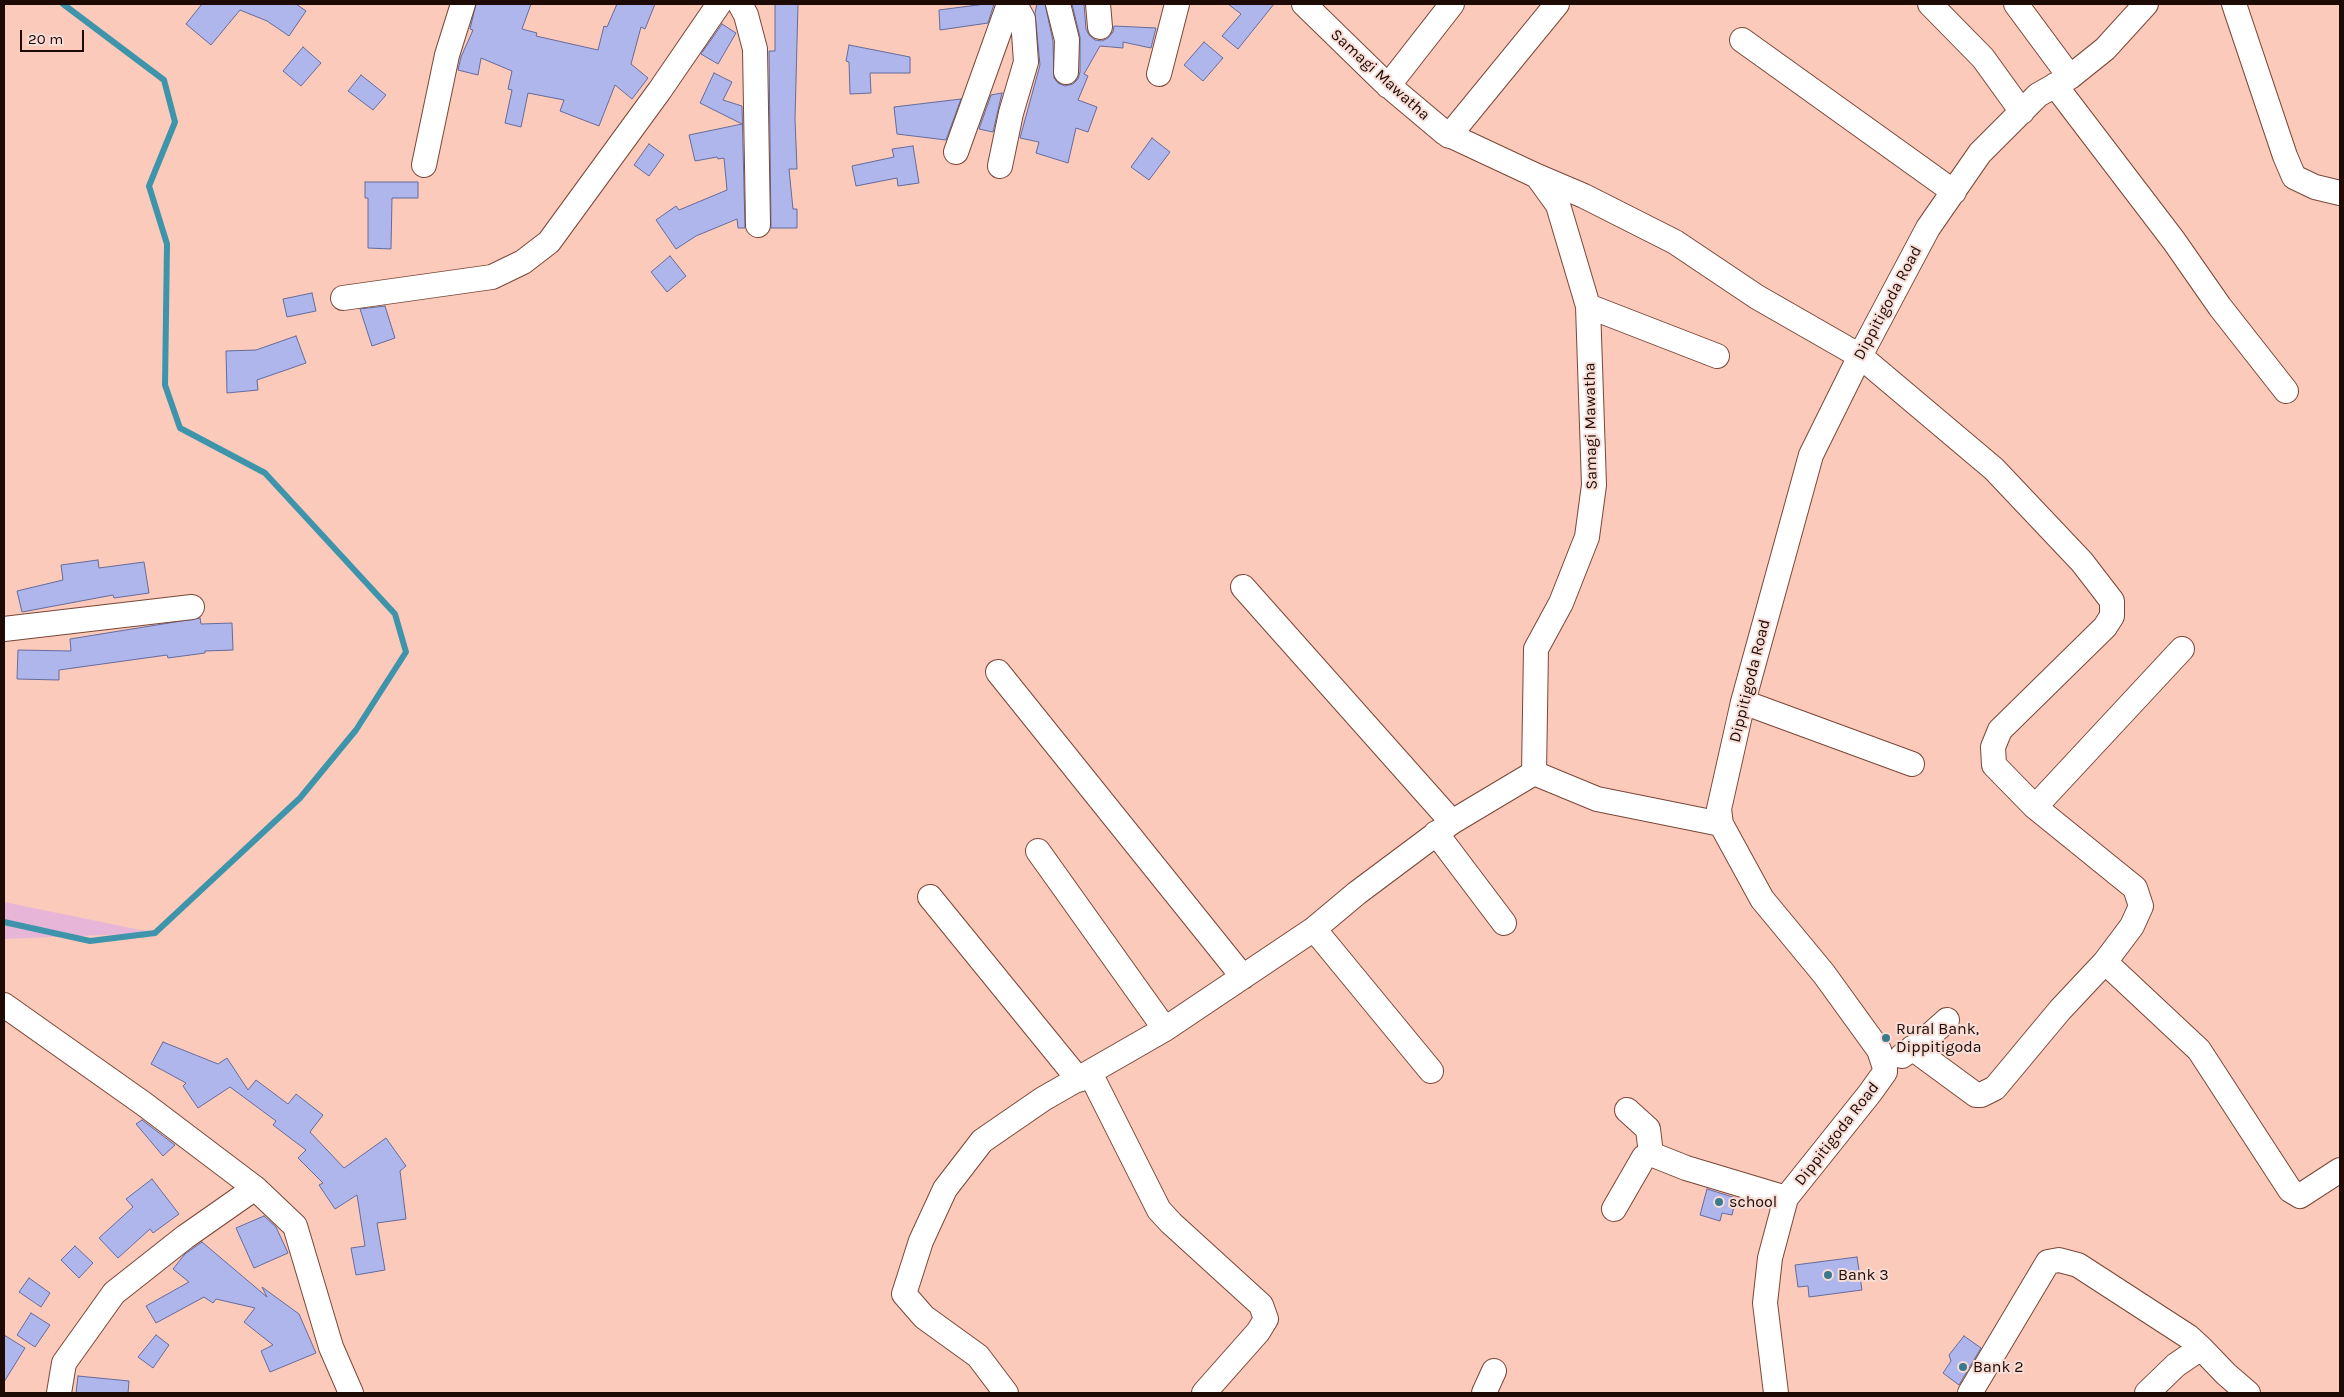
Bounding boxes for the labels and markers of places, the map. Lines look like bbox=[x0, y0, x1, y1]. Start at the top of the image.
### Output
place label: Rural Bank, Dippitigoda bbox=[1896, 1019, 1982, 1057]
marker: Rural Bank, Dippitigoda bbox=[1880, 1032, 1892, 1044]
place label: school bbox=[1729, 1192, 1777, 1212]
marker: school bbox=[1713, 1196, 1725, 1208]
place label: Bank 3 bbox=[1838, 1265, 1889, 1285]
marker: Bank 3 bbox=[1822, 1269, 1834, 1281]
place label: Bank 2 bbox=[1973, 1357, 2023, 1377]
marker: Bank 2 bbox=[1957, 1361, 1969, 1373]

